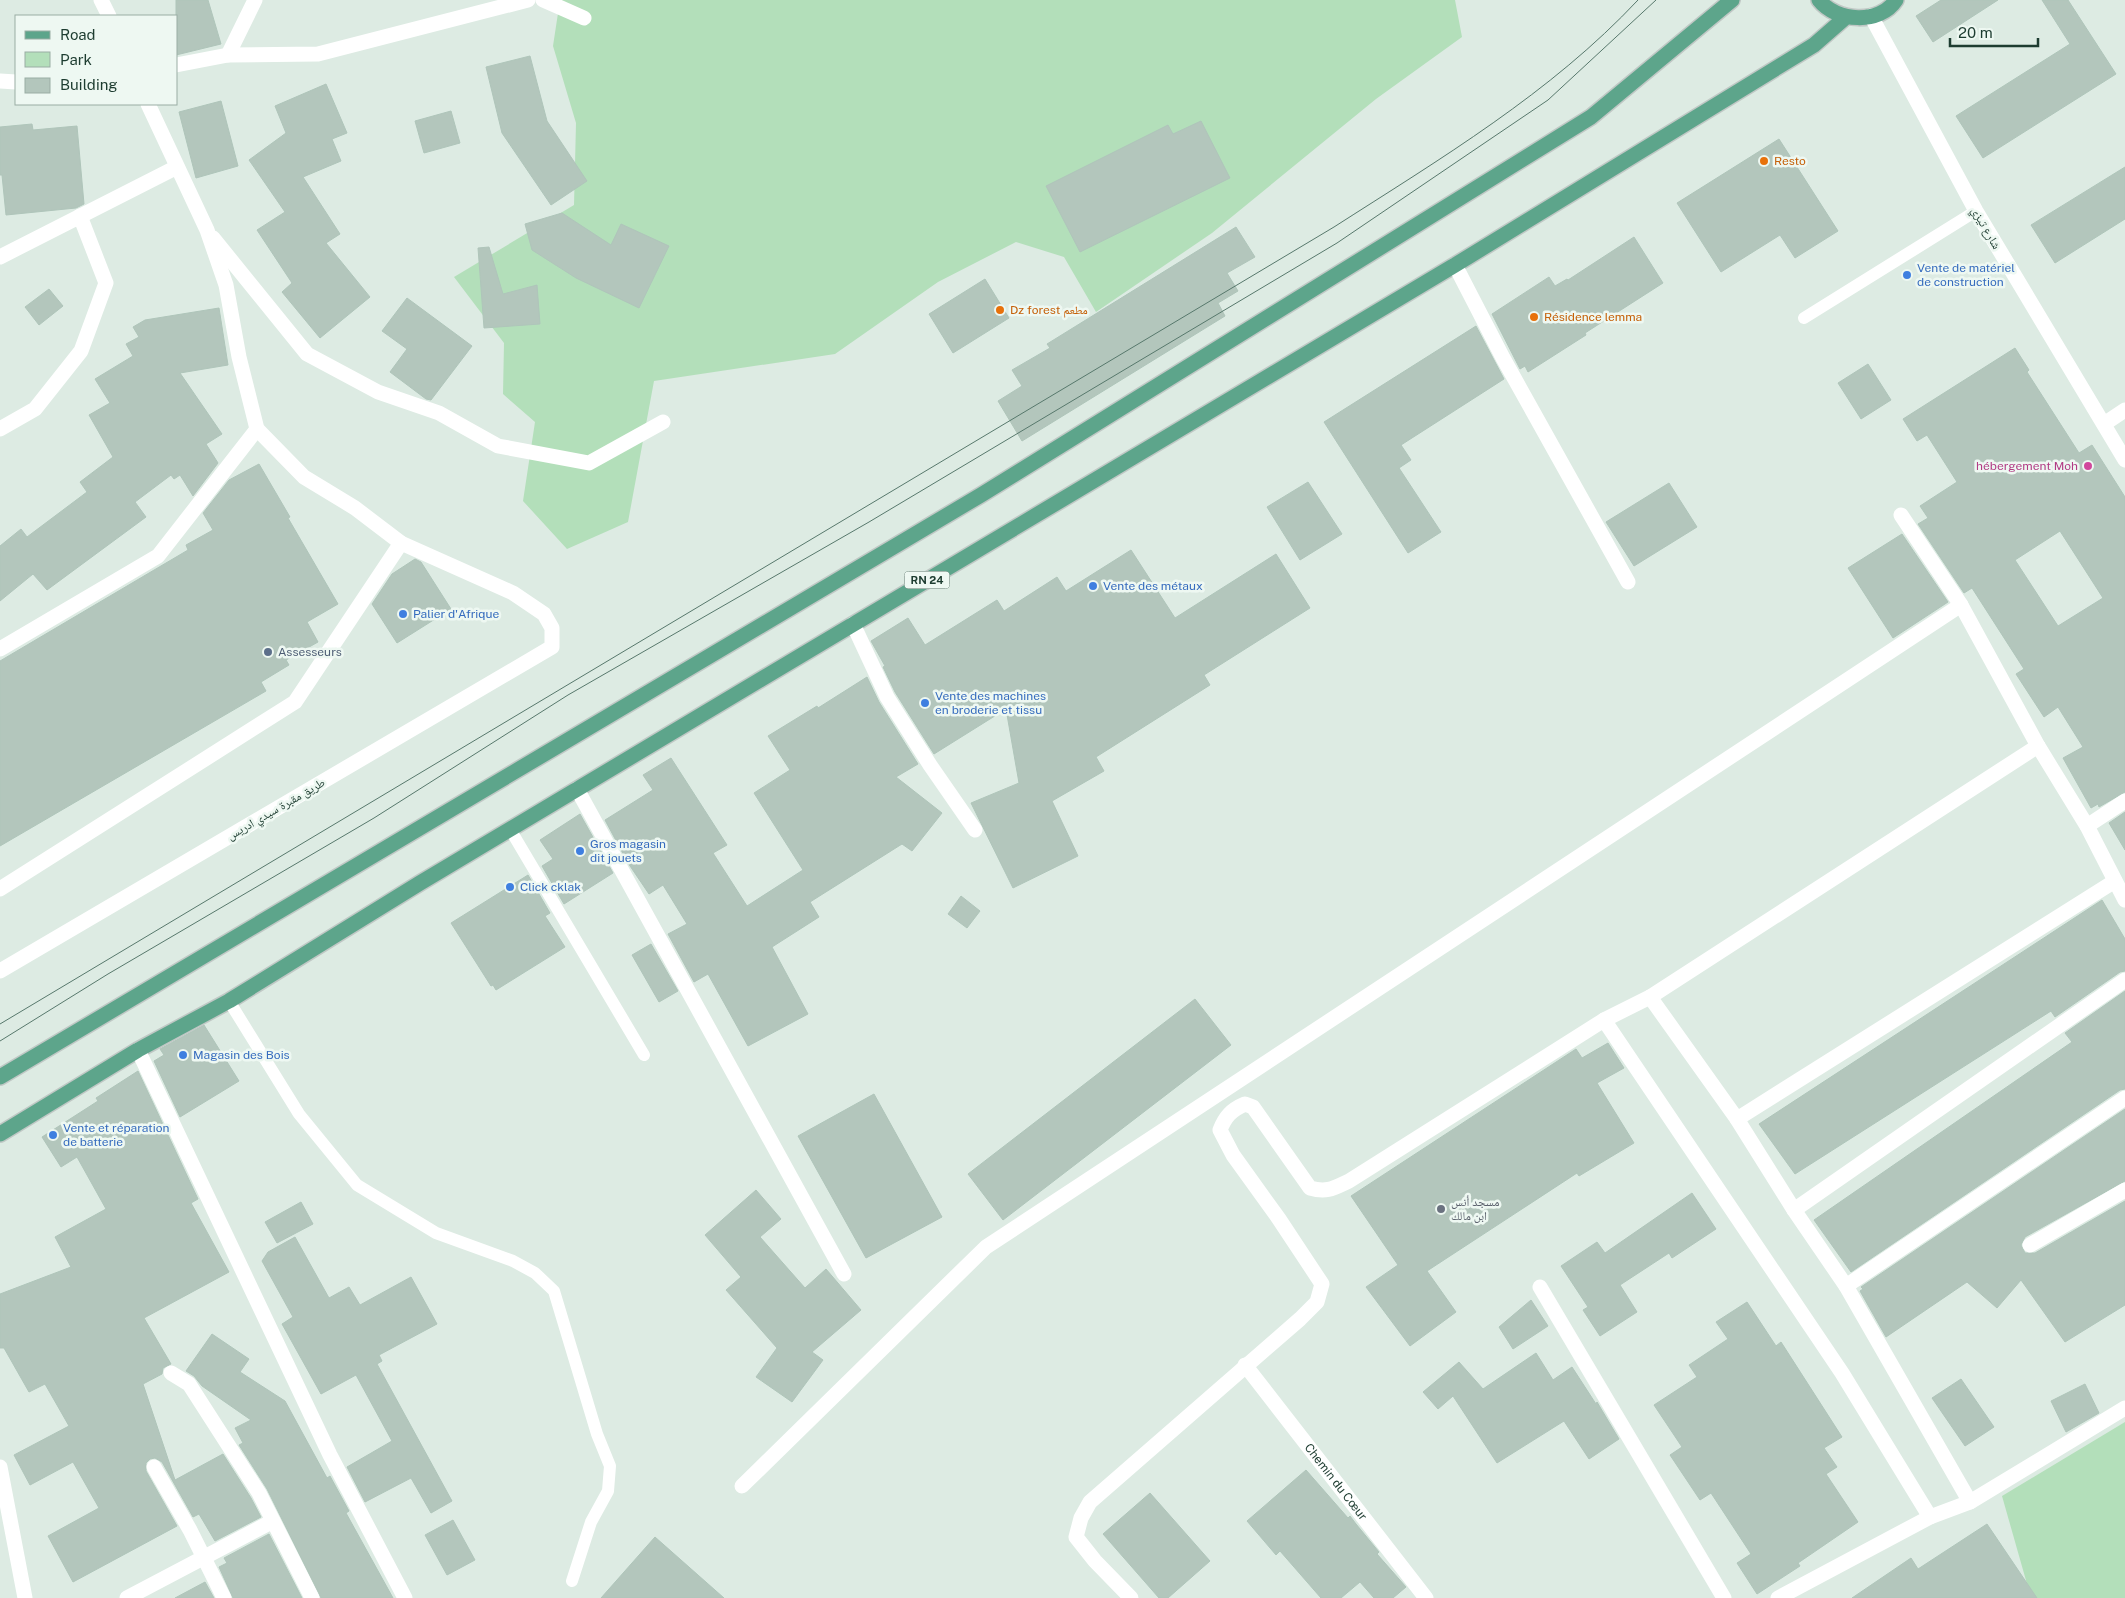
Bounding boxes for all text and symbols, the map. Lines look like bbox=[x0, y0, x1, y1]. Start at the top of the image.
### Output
legend bbox=[15, 15, 178, 105]
scale bar bbox=[1950, 15, 2038, 47]
text: 20 m bbox=[1958, 24, 1993, 41]
text: Road bbox=[60, 26, 96, 43]
text: Park bbox=[60, 51, 92, 68]
text: Building bbox=[60, 76, 118, 93]
place label: Resto bbox=[1774, 154, 1806, 168]
marker: Resto bbox=[1758, 155, 1770, 167]
street label: شارع تيزي bbox=[1966, 204, 2004, 253]
place label: Vente de matériel de construction bbox=[1917, 261, 2015, 289]
marker: Vente de matériel de construction bbox=[1901, 269, 1913, 281]
place label: Dz forest مطعم bbox=[1010, 303, 1088, 318]
marker: Dz forest مطعم bbox=[994, 304, 1006, 316]
place label: Résidence lemma bbox=[1544, 310, 1642, 324]
marker: Résidence lemma bbox=[1528, 311, 1540, 323]
place label: hébergement Moh bbox=[1976, 459, 2078, 473]
marker: hébergement Moh bbox=[2082, 460, 2094, 472]
road number: RN 24 bbox=[904, 572, 950, 588]
place label: Vente des métaux bbox=[1103, 579, 1203, 593]
marker: Vente des métaux bbox=[1087, 580, 1099, 592]
place label: Palier d'Afrique bbox=[413, 607, 499, 621]
marker: Palier d'Afrique bbox=[397, 608, 409, 620]
place label: Assesseurs bbox=[278, 645, 342, 659]
marker: Assesseurs bbox=[262, 646, 274, 658]
place label: Vente des machines en broderie et tissu bbox=[935, 689, 1046, 717]
marker: Vente des machines en broderie et tissu bbox=[919, 697, 931, 709]
street label: طريق مقبرة سيدي ادريس bbox=[225, 775, 329, 845]
place label: Gros magasin dit jouets bbox=[590, 837, 666, 865]
marker: Gros magasin dit jouets bbox=[574, 845, 586, 857]
place label: Click cklak bbox=[520, 880, 581, 894]
marker: Click cklak bbox=[504, 881, 516, 893]
place label: Magasin des Bois bbox=[193, 1048, 290, 1062]
marker: Magasin des Bois bbox=[177, 1049, 189, 1061]
place label: Vente et réparation de batterie bbox=[63, 1121, 169, 1149]
marker: Vente et réparation de batterie bbox=[47, 1129, 59, 1141]
place label: مسجد أنس ابن مالك bbox=[1451, 1195, 1499, 1223]
marker: مسجد أنس ابن مالك bbox=[1435, 1203, 1447, 1215]
street label: Chemin du Cœur bbox=[1302, 1441, 1370, 1523]

